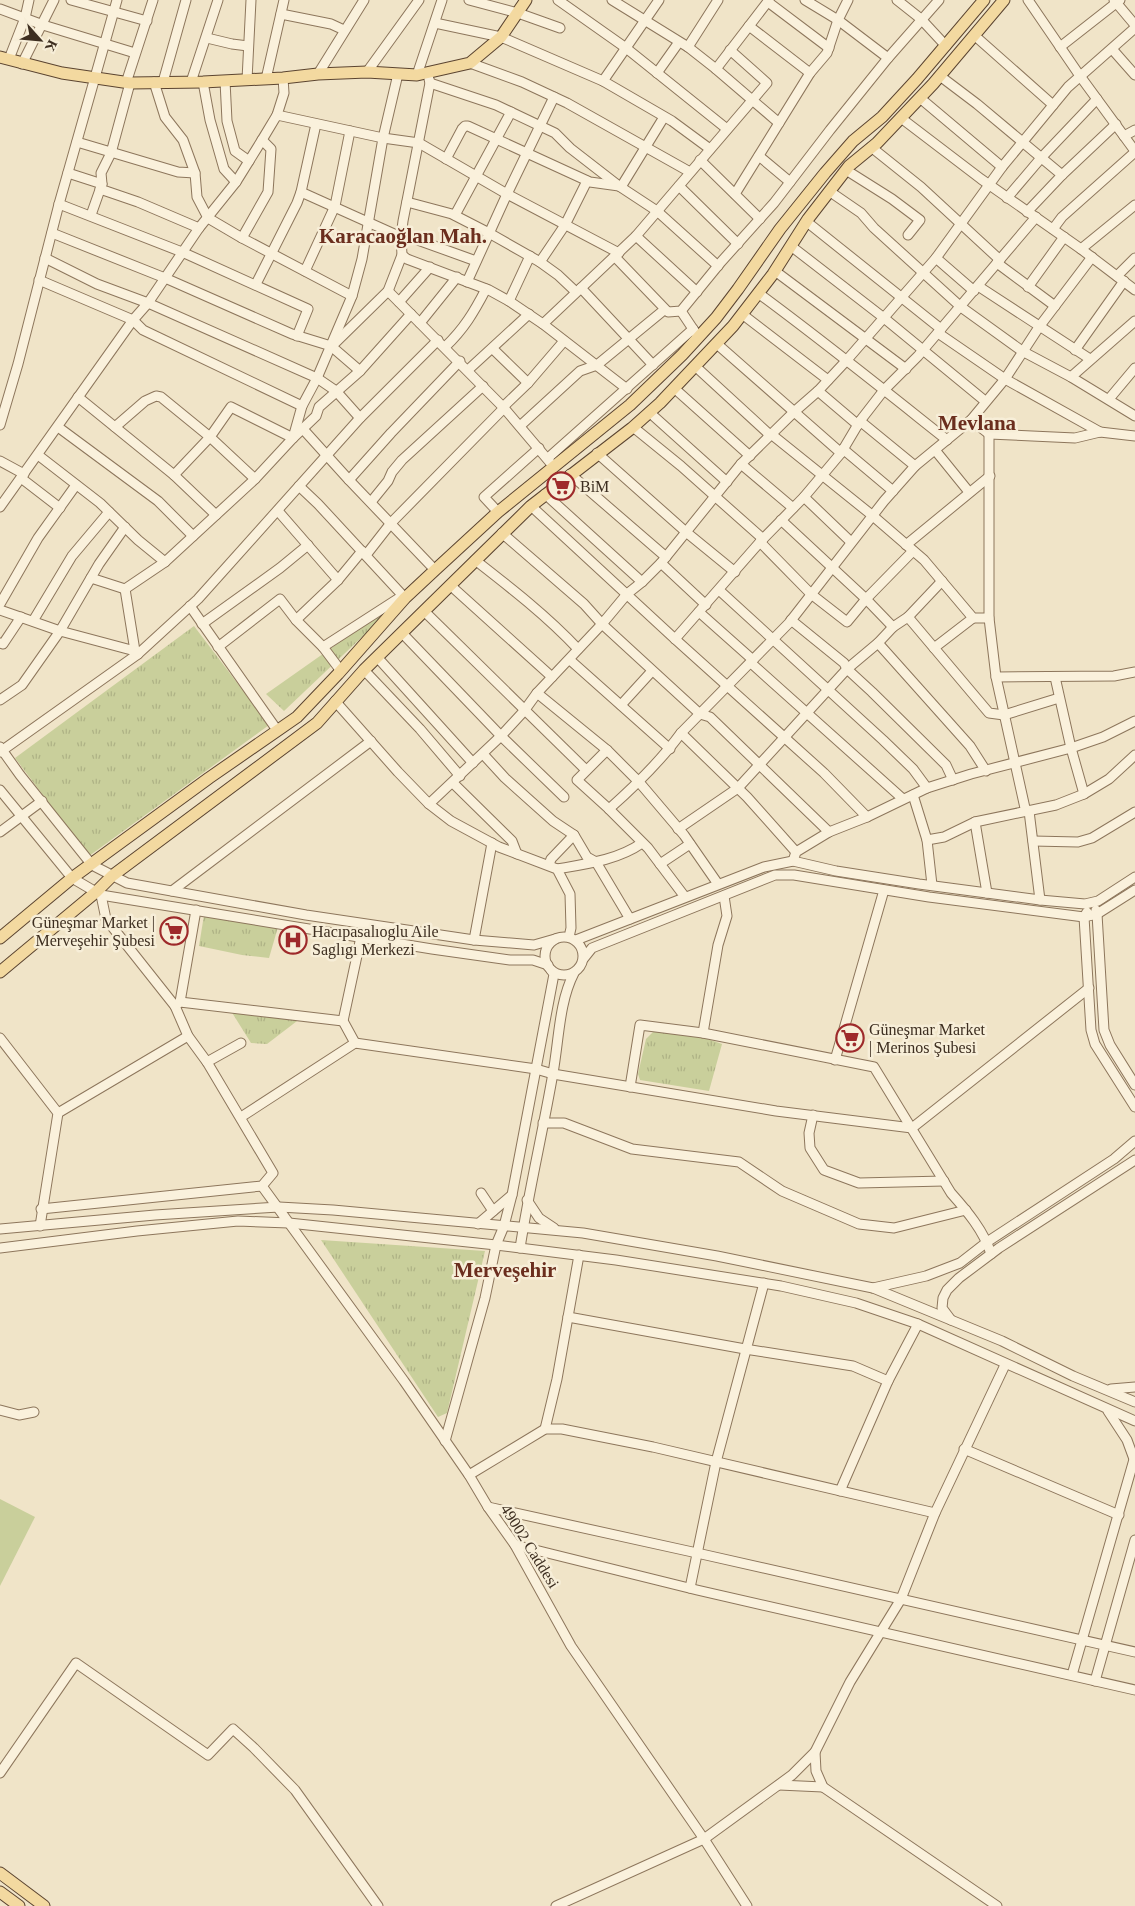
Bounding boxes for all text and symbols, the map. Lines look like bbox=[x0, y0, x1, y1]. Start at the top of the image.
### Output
north arrow bbox=[15, 15, 65, 65]
text: K bbox=[42, 37, 60, 54]
district label: Karacaoğlan Mah. bbox=[319, 224, 487, 248]
district label: Mevlana bbox=[938, 411, 1017, 435]
supermarket icon: BiM bbox=[546, 471, 576, 501]
place label: BiM bbox=[580, 478, 609, 495]
place label: Güneşmar Market | Merveşehir Şubesi bbox=[32, 914, 156, 950]
supermarket icon: Güneşmar Market | Merveşehir Şubesi bbox=[159, 916, 189, 946]
place label: Hacıpasalıoglu Aile Saglıgı Merkezi bbox=[312, 923, 439, 959]
hospital icon: Hacıpasalıoglu Aile Saglıgı Merkezi bbox=[278, 925, 308, 955]
place label: Güneşmar Market | Merinos Şubesi bbox=[869, 1021, 986, 1057]
supermarket icon: Güneşmar Market | Merinos Şubesi bbox=[835, 1023, 865, 1053]
district label: Merveşehir bbox=[454, 1258, 556, 1282]
street label: 49002 Caddesi bbox=[497, 1501, 563, 1591]

